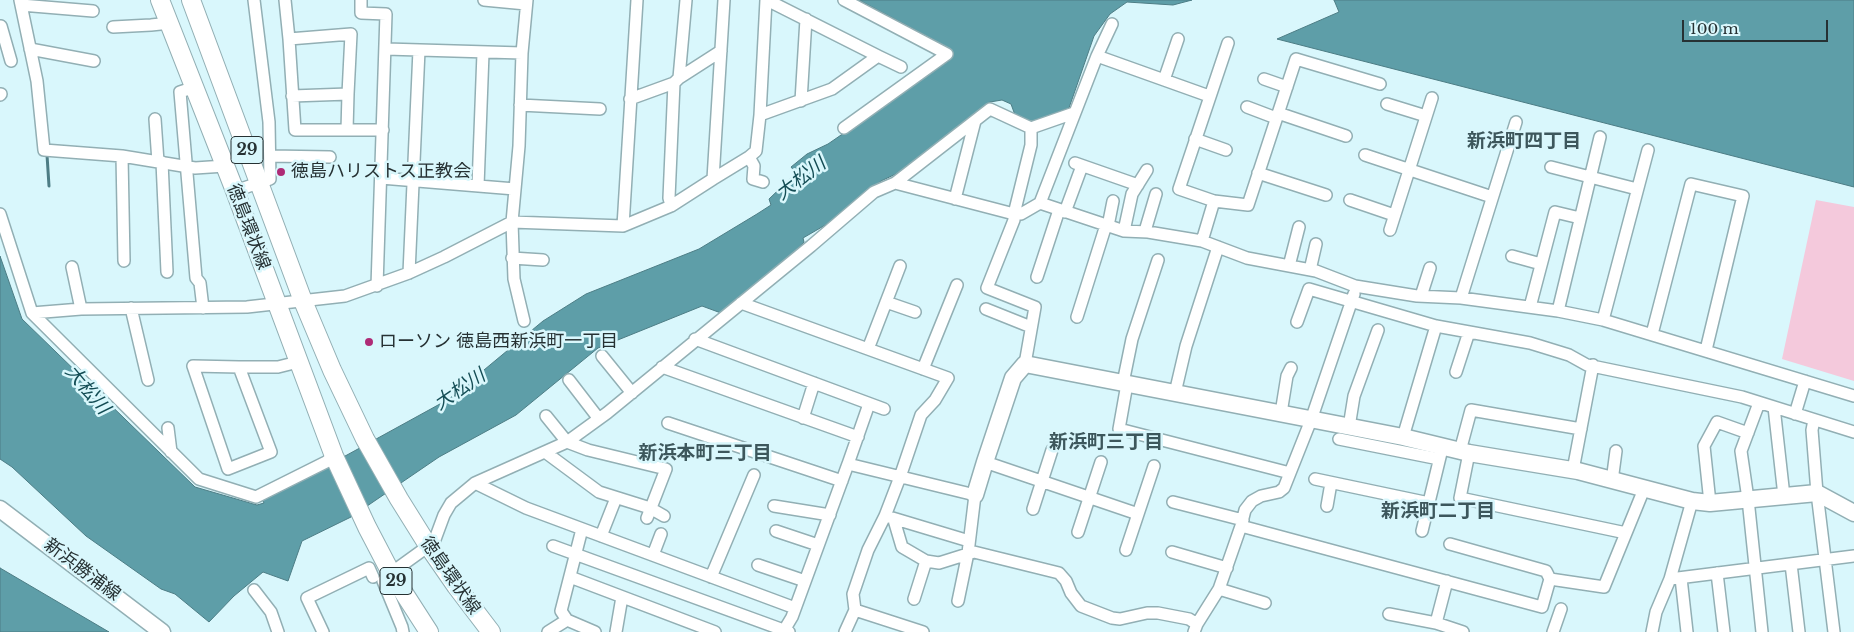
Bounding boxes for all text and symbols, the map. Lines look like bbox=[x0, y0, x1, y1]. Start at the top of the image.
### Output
scale bar bbox=[1684, 10, 1830, 42]
text: 100 m bbox=[1690, 19, 1739, 38]
district label: 新浜町四丁目 bbox=[1467, 131, 1581, 153]
road number: 29 bbox=[231, 136, 263, 164]
water label: 大松川 bbox=[771, 153, 831, 205]
place label: 徳島ハリストス正教会 bbox=[291, 161, 471, 183]
marker: 徳島ハリストス正教会 bbox=[275, 166, 287, 178]
street label: 徳島環状線 bbox=[222, 181, 274, 273]
place label: ローソン 徳島西新浜町一丁目 bbox=[379, 331, 618, 353]
marker: ローソン 徳島西新浜町一丁目 bbox=[363, 336, 375, 348]
water label: 大松川 bbox=[60, 361, 114, 419]
water label: 大松川 bbox=[430, 365, 490, 415]
district label: 新浜町三丁目 bbox=[1049, 432, 1163, 454]
district label: 新浜本町三丁目 bbox=[639, 443, 771, 465]
district label: 新浜町二丁目 bbox=[1381, 501, 1495, 523]
street label: 徳島環状線 bbox=[415, 533, 485, 619]
street label: 新浜勝浦線 bbox=[40, 534, 124, 606]
road number: 29 bbox=[380, 568, 412, 594]

